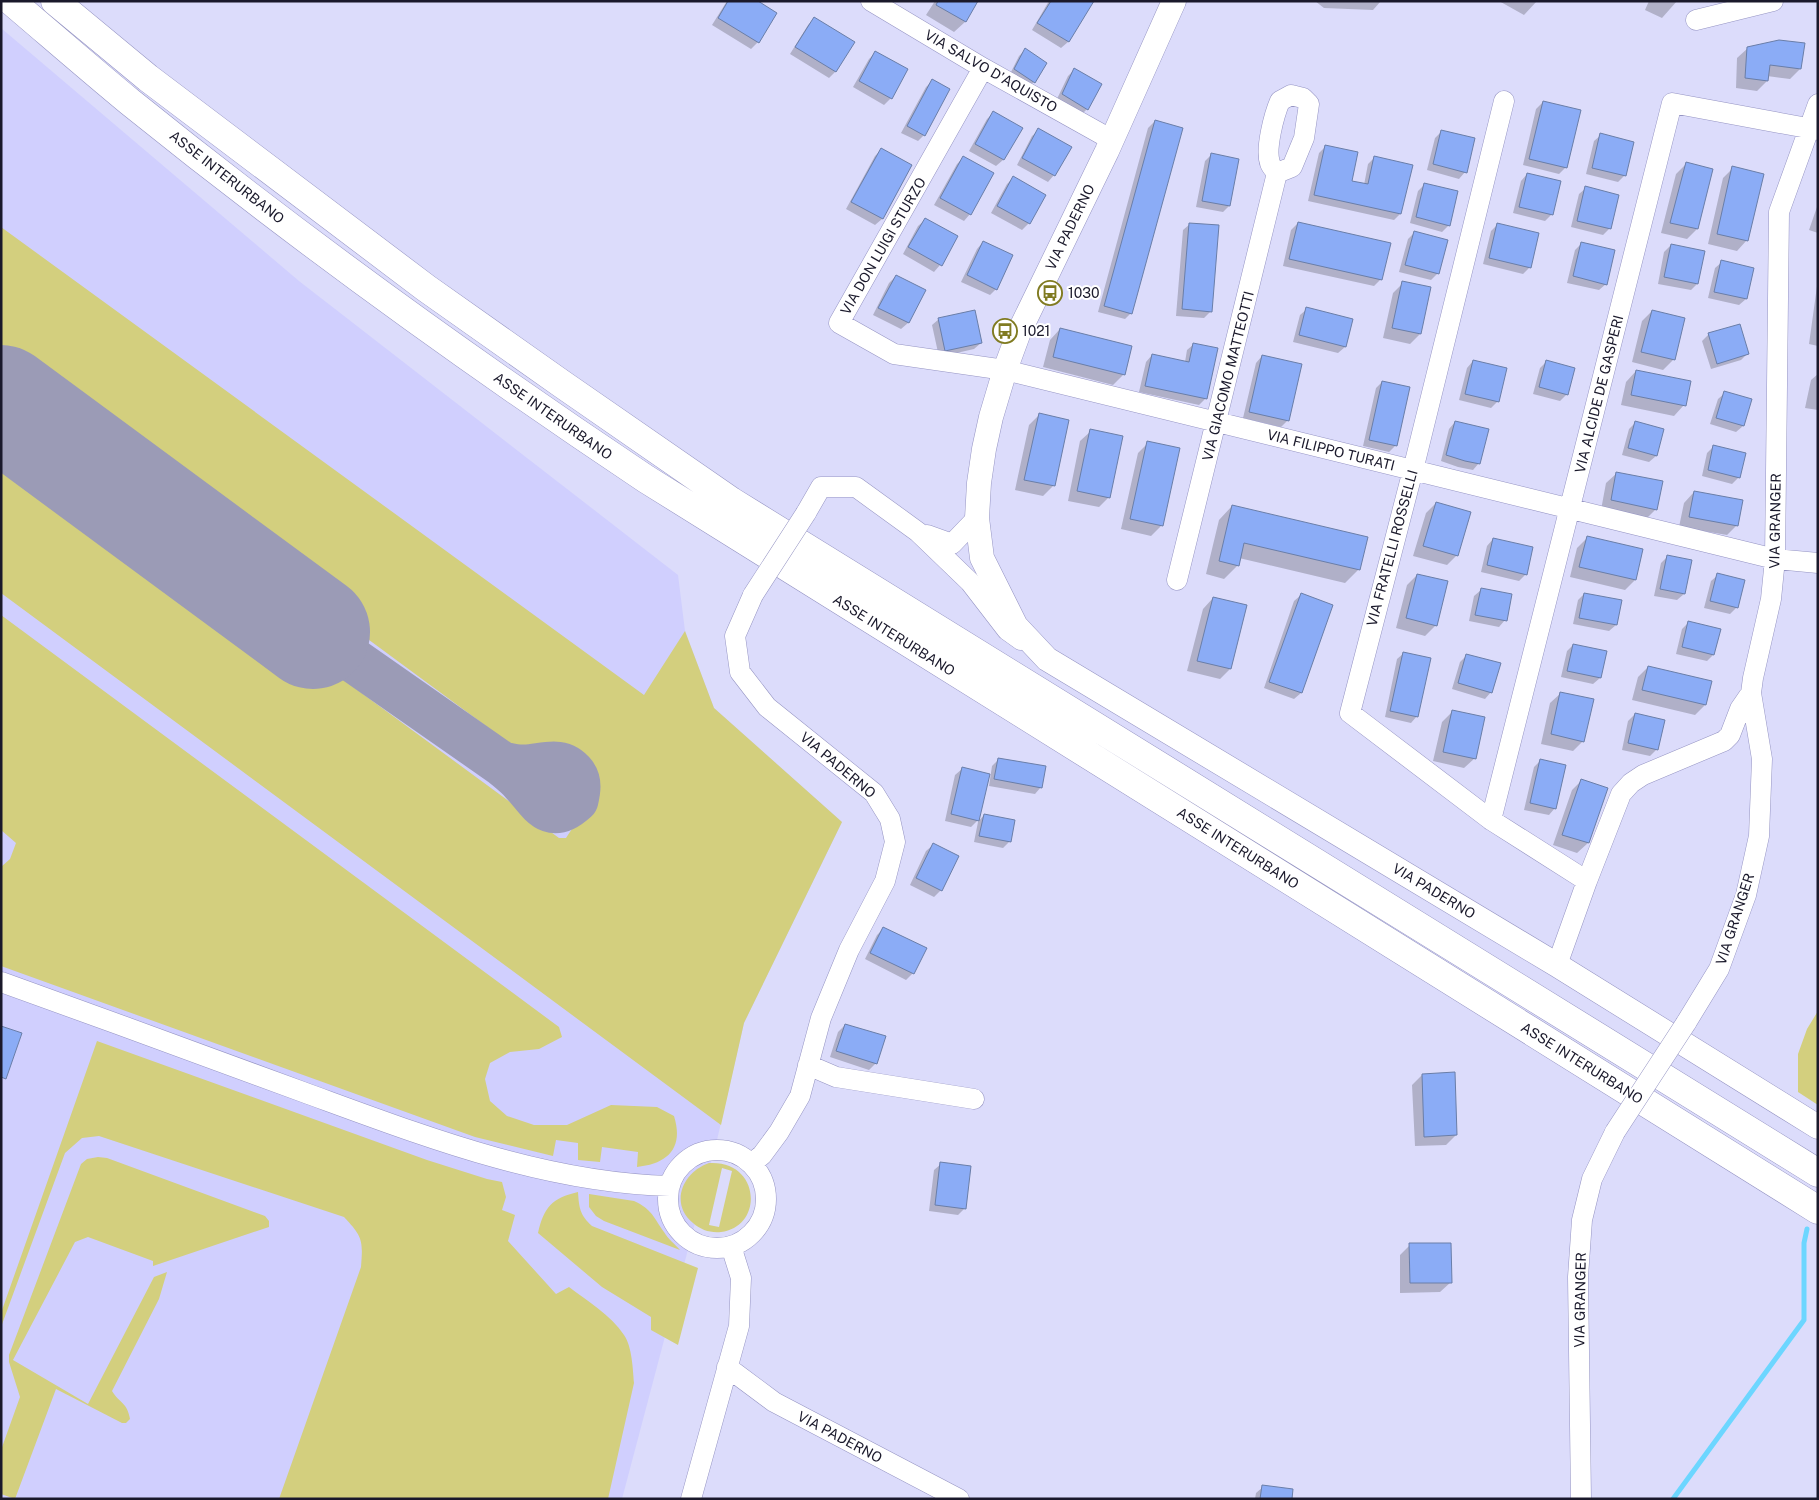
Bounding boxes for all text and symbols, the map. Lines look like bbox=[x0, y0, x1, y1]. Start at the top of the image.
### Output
street label: VIA SALVO D'AQUISTO bbox=[922, 27, 1060, 115]
street label: ASSE INTERURBANO bbox=[167, 127, 287, 227]
street label: VIA DON LUIGI STURZO bbox=[837, 175, 929, 317]
street label: VIA PADERNO bbox=[1042, 181, 1098, 273]
bus stop icon: 1030 bbox=[1037, 280, 1063, 306]
place label: 1030 bbox=[1068, 285, 1099, 301]
street label: VIA GIACOMO MATTEOTTI bbox=[1199, 289, 1257, 463]
street label: VIA ALCIDE DE GASPERI bbox=[1572, 313, 1626, 475]
bus stop icon: 1021 bbox=[992, 318, 1018, 344]
place label: 1021 bbox=[1022, 323, 1050, 339]
street label: ASSE INTERURBANO bbox=[491, 369, 615, 463]
street label: VIA FILIPPO TURATI bbox=[1265, 426, 1397, 474]
street label: VIA FRATELLI ROSSELLI bbox=[1363, 468, 1421, 628]
street label: VIA GRANGER bbox=[1766, 473, 1784, 569]
street label: ASSE INTERURBANO bbox=[830, 591, 958, 679]
street label: VIA PADERNO bbox=[797, 729, 879, 801]
street label: ASSE INTERURBANO bbox=[1174, 804, 1302, 892]
street label: VIA PADERNO bbox=[1390, 860, 1478, 922]
street label: VIA GRANGER bbox=[1713, 871, 1757, 967]
street label: ASSE INTERURBANO bbox=[1518, 1019, 1646, 1107]
street label: VIA GRANGER bbox=[1571, 1252, 1589, 1348]
street label: VIA PADERNO bbox=[795, 1408, 885, 1466]

